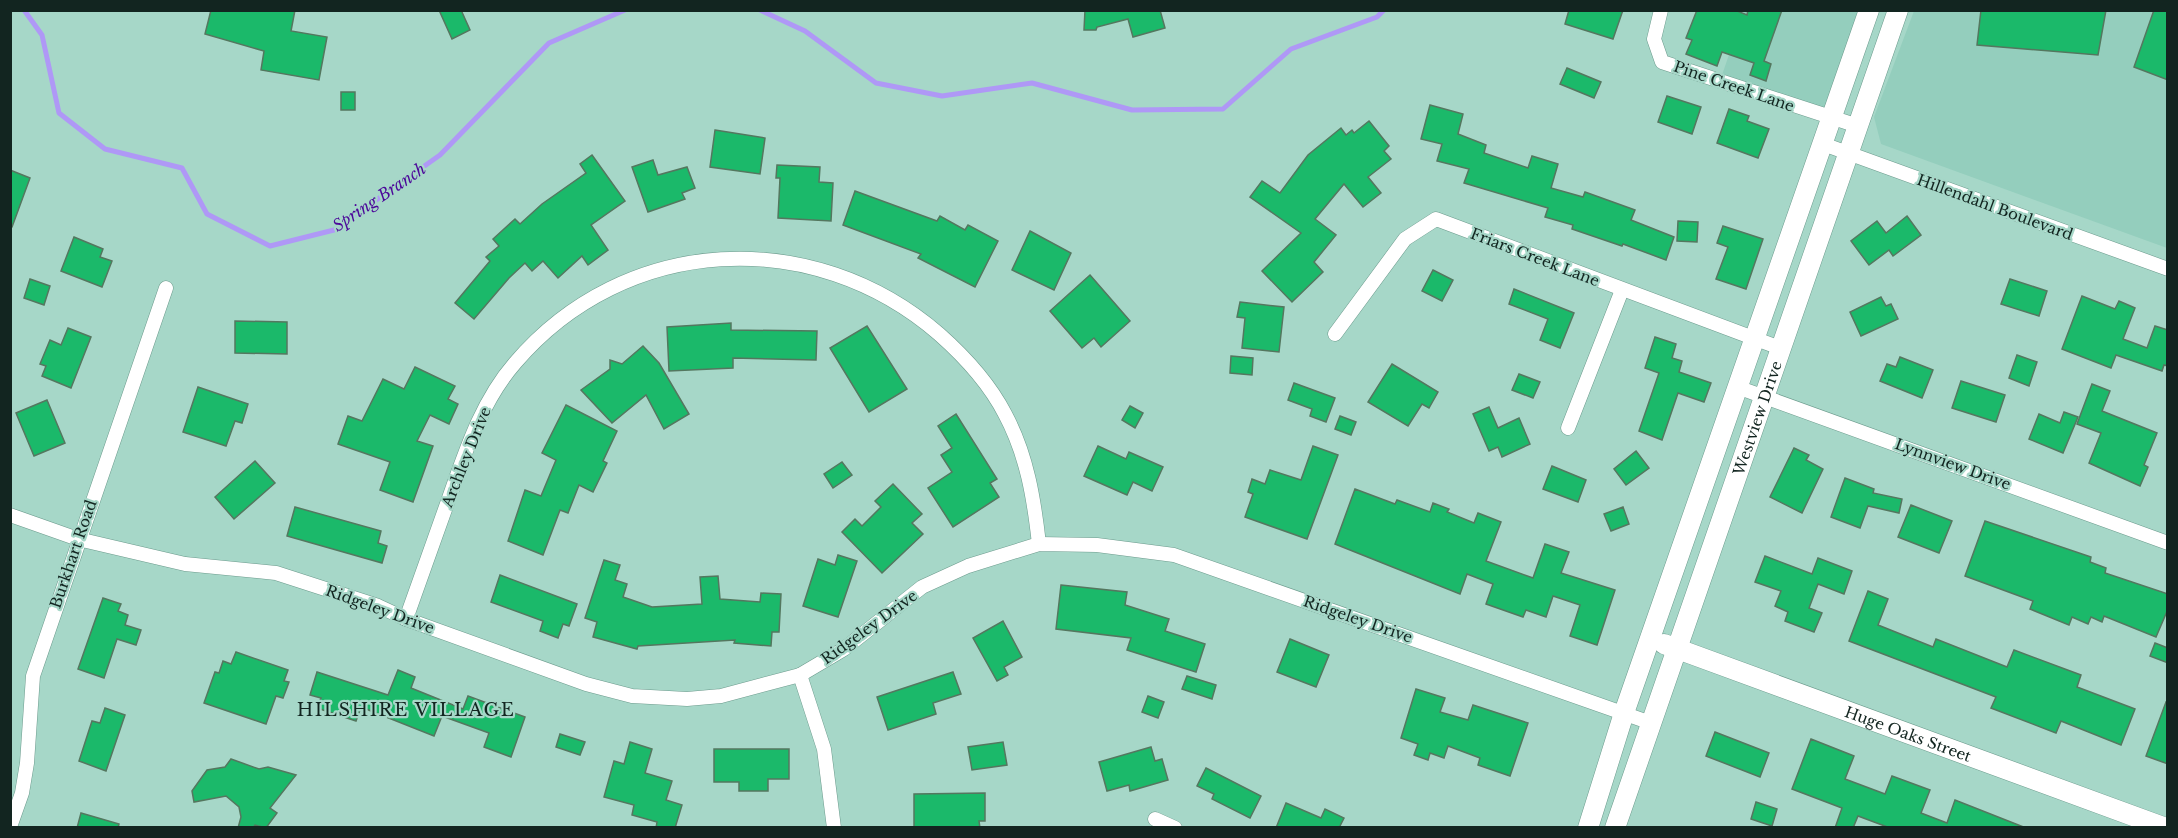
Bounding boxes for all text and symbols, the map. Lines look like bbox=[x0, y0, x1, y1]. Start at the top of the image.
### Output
street label: Pine Creek Lane bbox=[1671, 56, 1797, 116]
water label: Spring Branch bbox=[329, 158, 429, 236]
street label: Hillendahl Boulevard bbox=[1914, 170, 2076, 244]
street label: Friars Creek Lane bbox=[1468, 224, 1602, 290]
street label: Westview Drive bbox=[1728, 358, 1785, 479]
street label: Archley Drive bbox=[437, 404, 495, 511]
street label: Lynnview Drive bbox=[1892, 434, 2014, 494]
street label: Burkhart Road bbox=[46, 497, 100, 611]
street label: Ridgeley Drive bbox=[323, 581, 437, 637]
street label: Ridgeley Drive bbox=[817, 586, 921, 668]
street label: Ridgeley Drive bbox=[1301, 591, 1415, 647]
district label: HILSHIRE VILLAGE bbox=[297, 699, 515, 721]
street label: Huge Oaks Street bbox=[1842, 702, 1974, 765]

